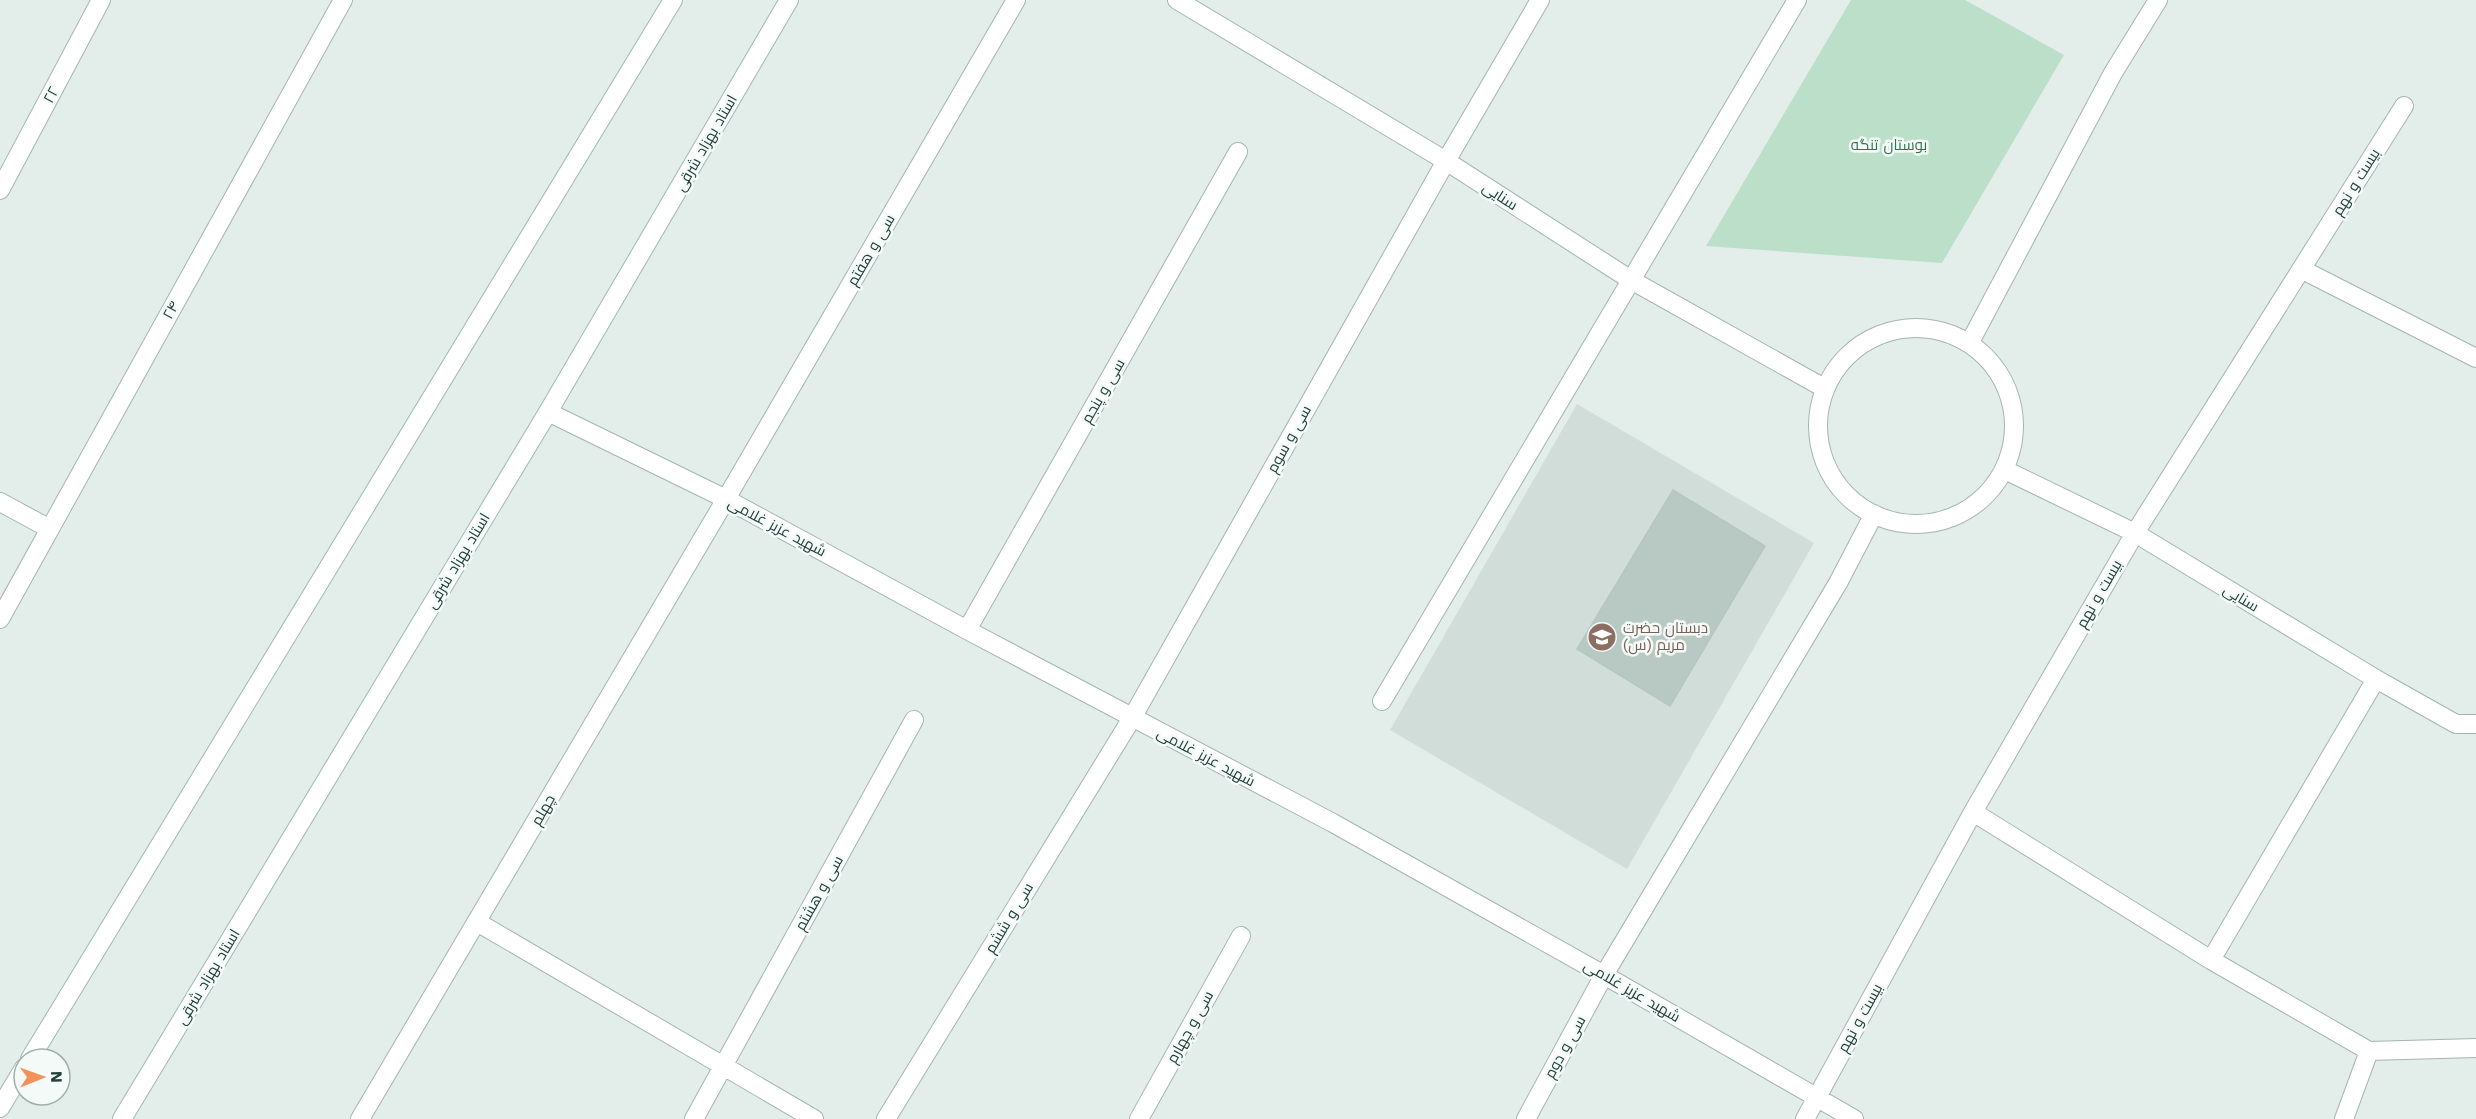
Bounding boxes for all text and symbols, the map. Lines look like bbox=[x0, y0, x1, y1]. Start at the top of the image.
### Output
street label: ۲۲ bbox=[39, 84, 63, 106]
street label: استاد بهزاد شرقی bbox=[671, 92, 742, 195]
park label: بوستان تنگه bbox=[1851, 136, 1927, 155]
street label: بیست و نهم bbox=[2328, 145, 2385, 219]
street label: سنایی bbox=[1478, 178, 1521, 215]
street label: سی و هفتم bbox=[843, 211, 900, 290]
street label: ۲۴ bbox=[159, 298, 183, 322]
street label: سی و پنجم bbox=[1077, 356, 1130, 427]
street label: سی و سوم bbox=[1263, 402, 1316, 476]
street label: شهید عزیز غلامی bbox=[724, 494, 829, 561]
street label: استاد بهزاد شرقی bbox=[422, 510, 495, 613]
street label: بیست و نهم bbox=[2072, 557, 2127, 632]
street label: سنایی bbox=[2219, 580, 2262, 616]
place label: دبستان حضرت مریم (س) bbox=[1623, 619, 1708, 655]
school or university icon: دبستان حضرت مریم (س) bbox=[1586, 621, 1618, 653]
street label: شهید عزیز غلامی bbox=[1153, 724, 1258, 791]
street label: چهلم bbox=[527, 791, 560, 829]
street label: سی و هشتم bbox=[791, 852, 848, 934]
street label: سی و ششم bbox=[981, 879, 1038, 957]
street label: استاد بهزاد شرقی bbox=[172, 926, 245, 1029]
street label: شهید عزیز غلامی bbox=[1580, 956, 1684, 1027]
street label: بیست و نهم bbox=[1834, 981, 1887, 1056]
street label: سی و چهارم bbox=[1163, 988, 1218, 1067]
street label: سی و دوم bbox=[1540, 1013, 1590, 1082]
north arrow bbox=[12, 1047, 72, 1107]
text: N bbox=[47, 1071, 66, 1083]

